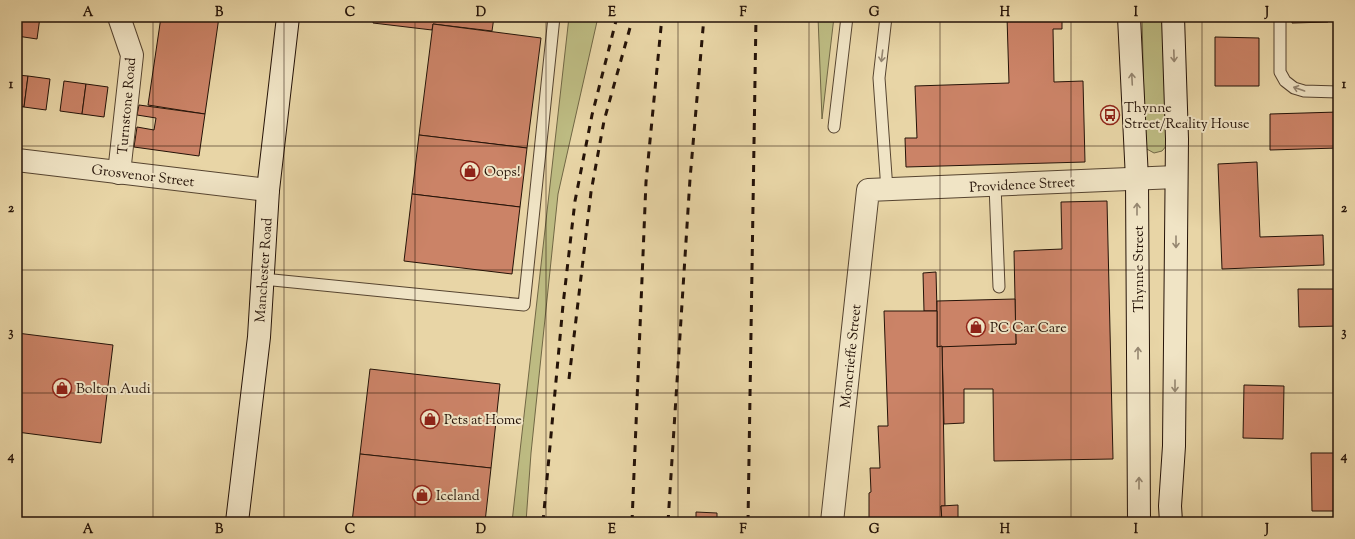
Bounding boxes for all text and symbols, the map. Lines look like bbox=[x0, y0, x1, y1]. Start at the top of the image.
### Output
text: A bbox=[83, 4, 94, 22]
text: B bbox=[215, 4, 224, 22]
text: C bbox=[345, 4, 355, 22]
text: D bbox=[476, 4, 486, 22]
text: E bbox=[608, 4, 616, 22]
text: F bbox=[739, 4, 747, 22]
text: G bbox=[869, 4, 880, 22]
text: H bbox=[1000, 4, 1011, 22]
text: I bbox=[1134, 4, 1139, 22]
text: J bbox=[1264, 4, 1269, 22]
one-way arrow bbox=[878, 49, 886, 62]
one-way arrow bbox=[1170, 49, 1178, 62]
street label: Turnstone Road bbox=[114, 57, 142, 155]
one-way arrow bbox=[1128, 73, 1136, 86]
text: 1 bbox=[9, 76, 14, 94]
text: 1 bbox=[1342, 76, 1347, 94]
one-way arrow bbox=[1293, 85, 1306, 92]
place label: Thynne Street/Reality House bbox=[1124, 99, 1250, 135]
bus stop icon: Thynne Street/Reality House bbox=[1099, 104, 1121, 126]
shop icon: Oops! bbox=[459, 160, 481, 182]
street label: Grosvenor Street bbox=[90, 161, 196, 193]
place label: Oops! bbox=[484, 163, 521, 183]
street label: Providence Street bbox=[969, 173, 1076, 199]
text: 2 bbox=[8, 200, 15, 218]
text: 2 bbox=[1341, 200, 1348, 218]
one-way arrow bbox=[1133, 203, 1141, 216]
street label: Manchester Road bbox=[251, 217, 279, 323]
street label: Thynne Street bbox=[1130, 225, 1150, 312]
one-way arrow bbox=[1172, 235, 1180, 248]
street label: Moncrieffe Street bbox=[837, 303, 867, 409]
shop icon: PC Car Care bbox=[965, 316, 987, 338]
place label: PC Car Care bbox=[990, 319, 1067, 339]
text: 3 bbox=[8, 324, 14, 342]
text: 3 bbox=[1341, 324, 1347, 342]
one-way arrow bbox=[1134, 347, 1142, 360]
shop icon: Bolton Audi bbox=[51, 377, 73, 399]
one-way arrow bbox=[1171, 379, 1178, 392]
place label: Bolton Audi bbox=[76, 380, 151, 400]
shop icon: Pets at Home bbox=[419, 408, 441, 430]
place label: Pets at Home bbox=[444, 411, 522, 431]
text: 4 bbox=[7, 448, 15, 466]
text: 4 bbox=[1340, 448, 1348, 466]
one-way arrow bbox=[1135, 477, 1143, 490]
shop icon: Iceland bbox=[411, 484, 433, 506]
place label: Iceland bbox=[436, 487, 480, 507]
text: A bbox=[83, 521, 94, 539]
text: B bbox=[215, 521, 224, 539]
text: C bbox=[345, 521, 355, 539]
text: D bbox=[476, 521, 486, 539]
text: E bbox=[608, 521, 616, 539]
text: F bbox=[739, 521, 747, 539]
text: G bbox=[869, 521, 880, 539]
text: H bbox=[1000, 521, 1011, 539]
text: I bbox=[1134, 521, 1139, 539]
text: J bbox=[1264, 521, 1269, 539]

